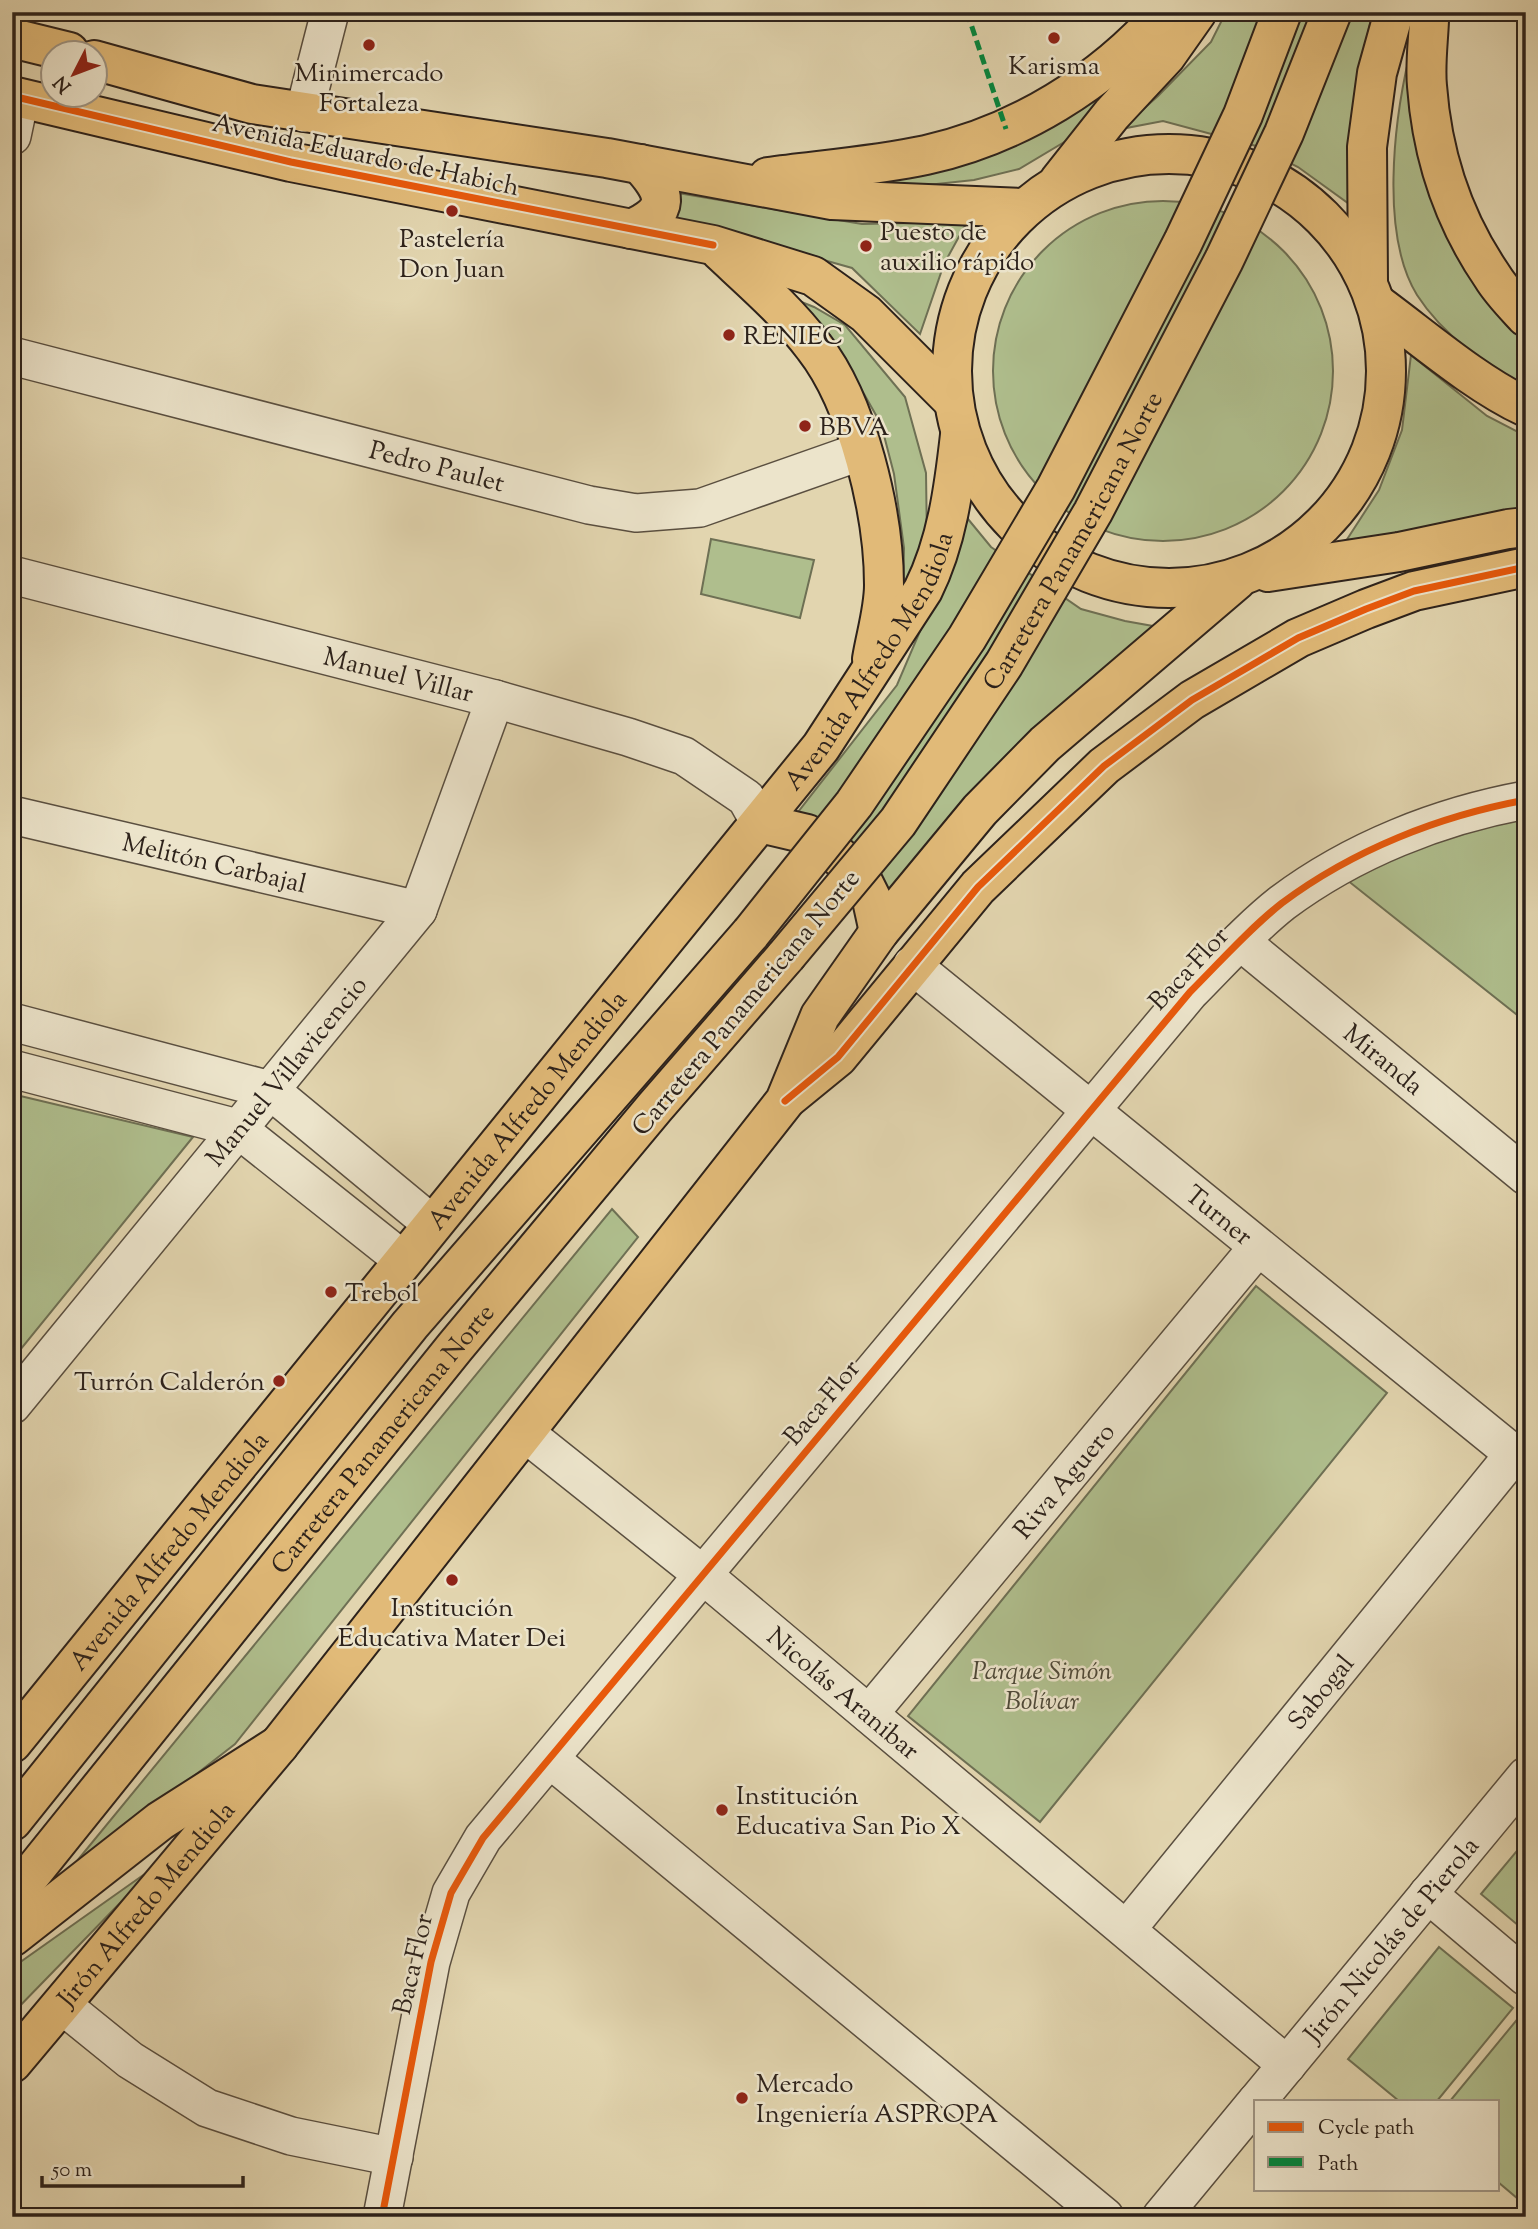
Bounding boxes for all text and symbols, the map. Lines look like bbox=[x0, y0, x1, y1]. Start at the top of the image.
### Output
marker: Karisma bbox=[1046, 30, 1062, 46]
marker: Minimercado Fortaleza bbox=[361, 37, 377, 53]
north arrow bbox=[38, 38, 108, 108]
place label: Karisma bbox=[1008, 49, 1100, 86]
place label: Minimercado Fortaleza bbox=[294, 56, 444, 123]
text: N bbox=[48, 69, 78, 98]
street label: Avenida Eduardo de Habich bbox=[209, 106, 522, 207]
marker: Pastelería Don Juan bbox=[444, 203, 460, 219]
place label: Puesto de auxilio rápido bbox=[880, 215, 1034, 282]
place label: Pastelería Don Juan bbox=[399, 222, 505, 289]
marker: Puesto de auxilio rápido bbox=[858, 238, 874, 254]
place label: RENIEC bbox=[743, 319, 843, 356]
marker: RENIEC bbox=[721, 327, 737, 343]
street label: Carretera Panamericana Norte bbox=[975, 386, 1173, 699]
place label: BBVA bbox=[819, 410, 889, 447]
marker: BBVA bbox=[797, 418, 813, 434]
street label: Pedro Paulet bbox=[365, 433, 508, 503]
street label: Avenida Alfredo Mendiola bbox=[777, 528, 964, 800]
street label: Manuel Villar bbox=[319, 640, 477, 714]
street label: Melitón Carbajal bbox=[118, 825, 310, 904]
street label: Carretera Panamericana Norte bbox=[624, 862, 870, 1145]
street label: Baca Flor bbox=[1141, 919, 1239, 1020]
street label: Manuel Villavicencio bbox=[198, 969, 377, 1176]
street label: Avenida Alfredo Mendiola bbox=[420, 983, 637, 1239]
street label: Miranda bbox=[1334, 1017, 1430, 1105]
street label: Turner bbox=[1176, 1178, 1260, 1256]
place label: Trebol bbox=[345, 1276, 418, 1313]
marker: Trebol bbox=[323, 1284, 339, 1300]
street label: Carretera Panamericana Norte bbox=[263, 1297, 505, 1583]
street label: Baca Flor bbox=[776, 1352, 870, 1455]
place label: Turrón Calderón bbox=[74, 1365, 265, 1402]
marker: Turrón Calderón bbox=[271, 1373, 287, 1389]
street label: Riva Aguero bbox=[1006, 1416, 1125, 1548]
street label: Avenida Alfredo Mendiola bbox=[62, 1424, 279, 1680]
marker: Institución Educativa Mater Dei bbox=[444, 1572, 460, 1588]
place label: Institución Educativa Mater Dei bbox=[338, 1591, 566, 1658]
street label: Nicolás Aranibar bbox=[757, 1620, 926, 1770]
street label: Sabogal bbox=[1280, 1648, 1364, 1739]
park label: Parque Simón Bolívar bbox=[972, 1654, 1112, 1721]
place label: Institución Educativa San Pio X bbox=[736, 1779, 961, 1846]
street label: Jirón Alfredo Mendiola bbox=[49, 1794, 245, 2018]
marker: Institución Educativa San Pio X bbox=[714, 1802, 730, 1818]
street label: Jirón Nicolás de Pierola bbox=[1295, 1830, 1489, 2053]
street label: Baca Flor bbox=[385, 1910, 444, 2019]
place label: Mercado Ingeniería ASPROPA bbox=[756, 2067, 998, 2134]
marker: Mercado Ingeniería ASPROPA bbox=[734, 2090, 750, 2106]
legend bbox=[1254, 2100, 1500, 2190]
text: Cycle path bbox=[1318, 2114, 1415, 2144]
scale bar bbox=[42, 2145, 243, 2189]
text: Path bbox=[1318, 2150, 1359, 2180]
text: 50 m bbox=[51, 2156, 92, 2186]

